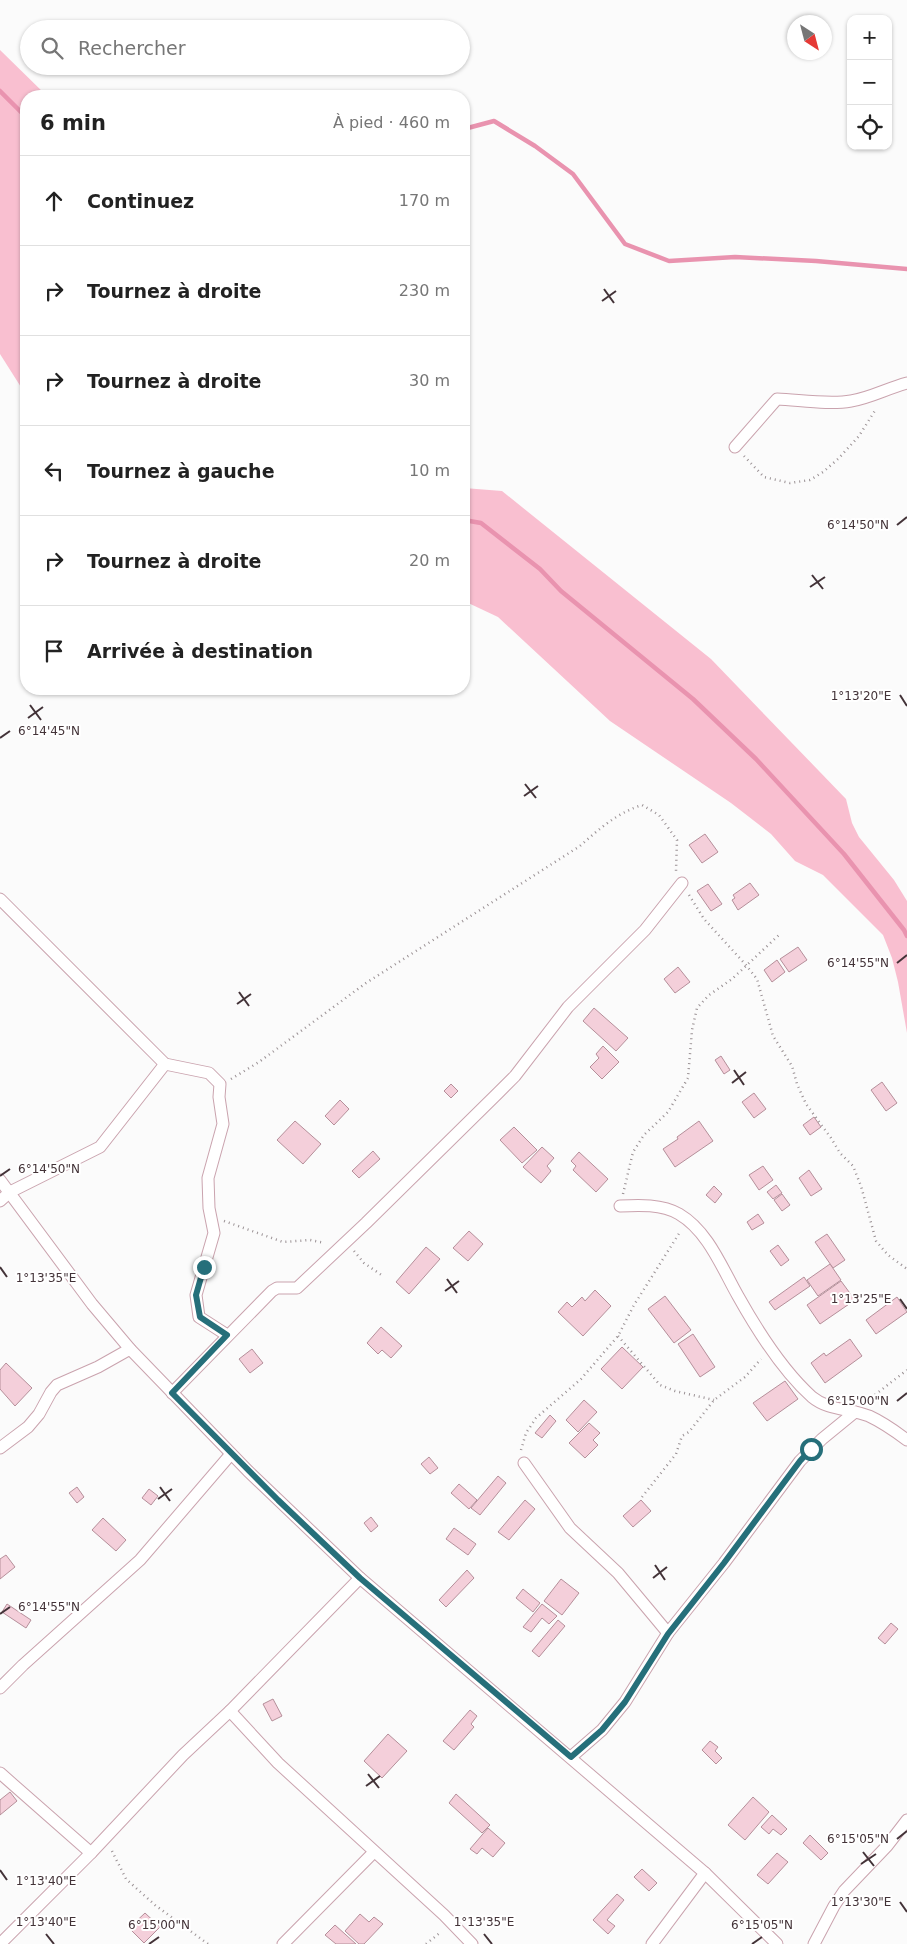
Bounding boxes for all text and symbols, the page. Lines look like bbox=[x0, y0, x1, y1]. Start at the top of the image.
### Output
north arrow bbox=[787, 15, 832, 60]
map controls bbox=[847, 15, 892, 150]
button: + bbox=[847, 15, 892, 60]
search box bbox=[20, 20, 470, 75]
icon: search bbox=[38, 34, 66, 62]
text: Rechercher bbox=[78, 37, 186, 59]
button: − bbox=[847, 60, 892, 105]
button: locate bbox=[847, 105, 892, 150]
text: 6 min bbox=[40, 111, 106, 135]
text: À pied · 460 m bbox=[333, 113, 450, 132]
icon: ahead bbox=[40, 187, 68, 215]
text: Continuez bbox=[87, 190, 194, 212]
text: 170 m bbox=[399, 191, 450, 210]
icon: right bbox=[40, 277, 68, 305]
text: Tournez à droite bbox=[87, 280, 261, 302]
text: 230 m bbox=[399, 281, 450, 300]
icon: right bbox=[40, 367, 68, 395]
text: Tournez à droite bbox=[87, 370, 261, 392]
text: 30 m bbox=[409, 371, 450, 390]
icon: left bbox=[40, 457, 68, 485]
text: Tournez à gauche bbox=[87, 460, 275, 482]
text: 10 m bbox=[409, 461, 450, 480]
text: 6°14'50"N bbox=[827, 518, 889, 532]
icon: right bbox=[40, 547, 68, 575]
text: Tournez à droite bbox=[87, 550, 261, 572]
text: 20 m bbox=[409, 551, 450, 570]
icon: arrive bbox=[40, 637, 68, 665]
text: Arrivée à destination bbox=[87, 640, 313, 662]
text: 1°13'20"E bbox=[831, 689, 891, 703]
text: 6°14'45"N bbox=[18, 724, 80, 738]
text: 6°14'55"N bbox=[827, 956, 889, 970]
text: 6°14'50"N bbox=[18, 1162, 80, 1176]
route end bbox=[193, 1256, 216, 1279]
text: 1°13'35"E bbox=[16, 1271, 76, 1285]
text: 1°13'25"E bbox=[831, 1292, 891, 1306]
text: 6°15'00"N bbox=[827, 1394, 889, 1408]
route start bbox=[800, 1438, 823, 1461]
text: 6°14'55"N bbox=[18, 1600, 80, 1614]
text: 6°15'05"N bbox=[827, 1832, 889, 1846]
text: 1°13'40"E bbox=[16, 1874, 76, 1888]
text: 1°13'30"E bbox=[831, 1895, 891, 1909]
text: 1°13'40"E bbox=[16, 1915, 76, 1929]
text: 1°13'35"E bbox=[454, 1915, 514, 1929]
text: 6°15'00"N bbox=[128, 1918, 190, 1932]
text: 6°15'05"N bbox=[731, 1918, 793, 1932]

